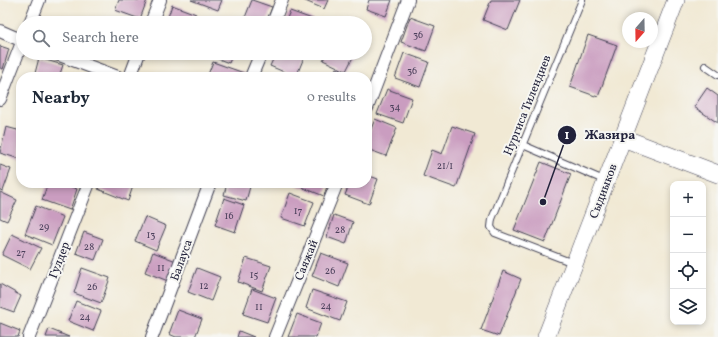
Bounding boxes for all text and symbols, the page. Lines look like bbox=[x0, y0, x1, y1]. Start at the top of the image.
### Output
north arrow bbox=[622, 12, 658, 48]
search box bbox=[16, 16, 372, 60]
icon: search bbox=[30, 27, 52, 49]
text: Search here bbox=[62, 28, 139, 49]
house number: 36 bbox=[413, 28, 423, 42]
street label: Нургиса Тилендиев bbox=[500, 53, 555, 158]
house number: 36 bbox=[407, 64, 417, 78]
text: Nearby bbox=[32, 87, 90, 110]
text: 0 results bbox=[307, 89, 356, 107]
house number: 34 bbox=[389, 100, 401, 114]
callout: Жазира bbox=[557, 122, 644, 147]
text: Жазира bbox=[585, 127, 635, 145]
text: 1 bbox=[565, 128, 570, 144]
house number: 21/1 bbox=[437, 159, 453, 173]
street label: Сыдиыков bbox=[586, 162, 622, 221]
map controls bbox=[670, 181, 706, 325]
button: + bbox=[670, 181, 706, 217]
house number: 17 bbox=[294, 204, 303, 218]
house number: 16 bbox=[225, 209, 233, 223]
button: − bbox=[670, 217, 706, 253]
house number: 29 bbox=[39, 220, 49, 234]
house number: 28 bbox=[335, 223, 345, 237]
house number: 13 bbox=[146, 228, 156, 242]
street label: Балауса bbox=[167, 237, 197, 283]
street label: Саяжай bbox=[291, 237, 322, 283]
street label: Гулдер bbox=[46, 240, 74, 281]
house number: 28 bbox=[84, 240, 94, 254]
house number: 27 bbox=[16, 246, 26, 260]
button: locate bbox=[670, 253, 706, 289]
house number: 11 bbox=[157, 261, 165, 275]
house number: 26 bbox=[325, 264, 335, 278]
house number: 15 bbox=[250, 268, 259, 282]
house number: 12 bbox=[199, 279, 209, 293]
house number: 26 bbox=[87, 280, 97, 294]
button: layers bbox=[670, 289, 706, 325]
house number: 24 bbox=[320, 299, 332, 313]
house number: 11 bbox=[255, 300, 263, 314]
house number: 24 bbox=[79, 310, 91, 324]

